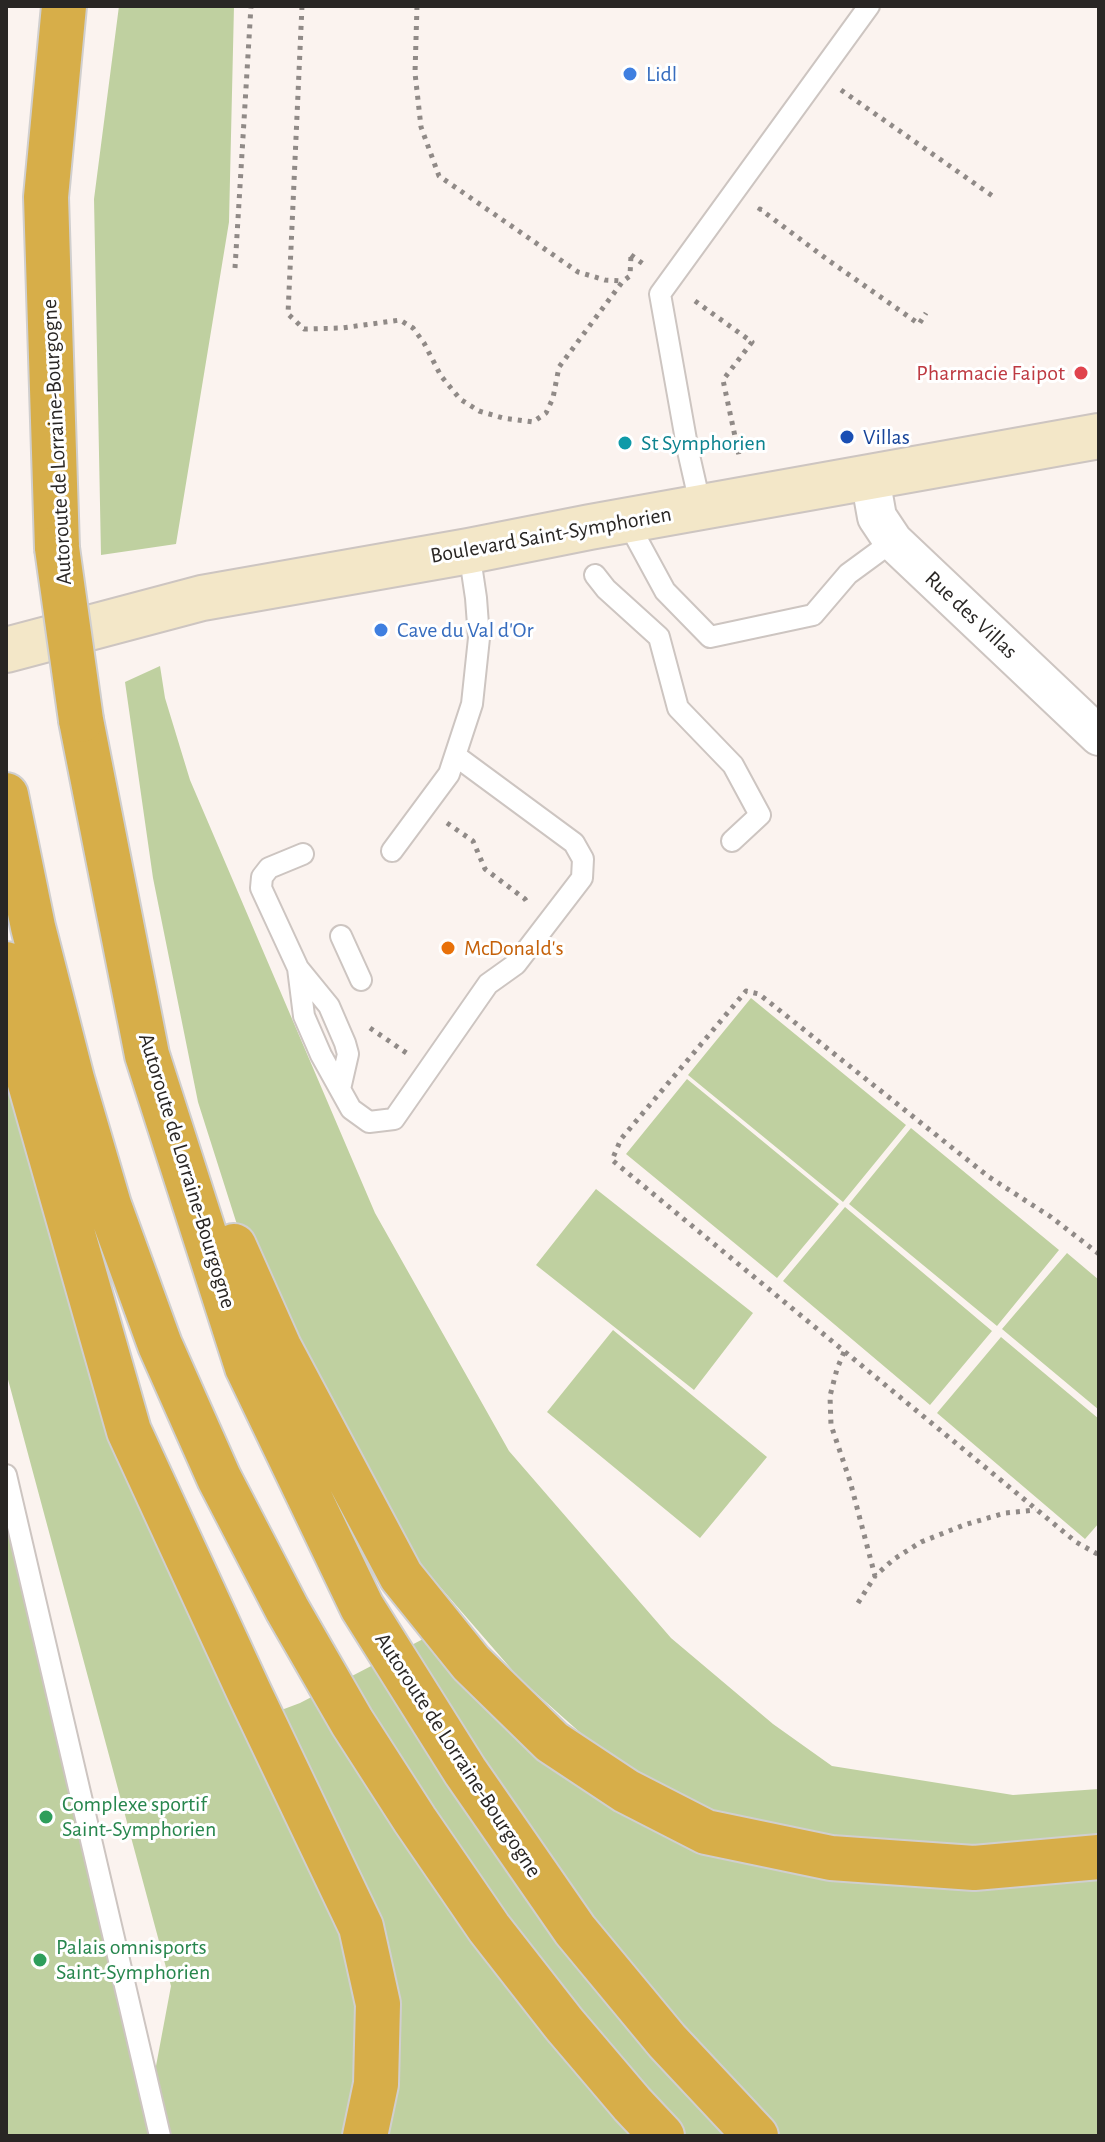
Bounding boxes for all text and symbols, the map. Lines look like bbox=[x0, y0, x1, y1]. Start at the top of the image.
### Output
place label: Lidl bbox=[646, 61, 677, 87]
marker: Lidl bbox=[621, 65, 639, 83]
street label: Autoroute de Lorraine-Bourgogne bbox=[36, 298, 78, 586]
place label: Pharmacie Faipot bbox=[916, 360, 1065, 386]
marker: Pharmacie Faipot bbox=[1072, 364, 1090, 382]
place label: Villas bbox=[863, 424, 910, 450]
marker: Villas bbox=[838, 428, 856, 446]
place label: St Symphorien bbox=[641, 430, 766, 456]
marker: St Symphorien bbox=[616, 434, 634, 452]
street label: Boulevard Saint-Symphorien bbox=[428, 501, 674, 569]
street label: Rue des Villas bbox=[919, 565, 1023, 665]
place label: Cave du Val d'Or bbox=[397, 617, 534, 643]
marker: Cave du Val d'Or bbox=[372, 621, 390, 639]
place label: McDonald's bbox=[464, 935, 564, 961]
marker: McDonald's bbox=[439, 939, 457, 957]
street label: Autoroute de Lorraine-Bourgogne bbox=[133, 1030, 241, 1312]
street label: Autoroute de Lorraine-Bourgogne bbox=[369, 1628, 547, 1882]
place label: Complexe sportif Saint-Symphorien bbox=[62, 1791, 216, 1842]
marker: Complexe sportif Saint-Symphorien bbox=[37, 1808, 55, 1826]
place label: Palais omnisports Saint-Symphorien bbox=[56, 1934, 210, 1986]
marker: Palais omnisports Saint-Symphorien bbox=[31, 1951, 49, 1969]

